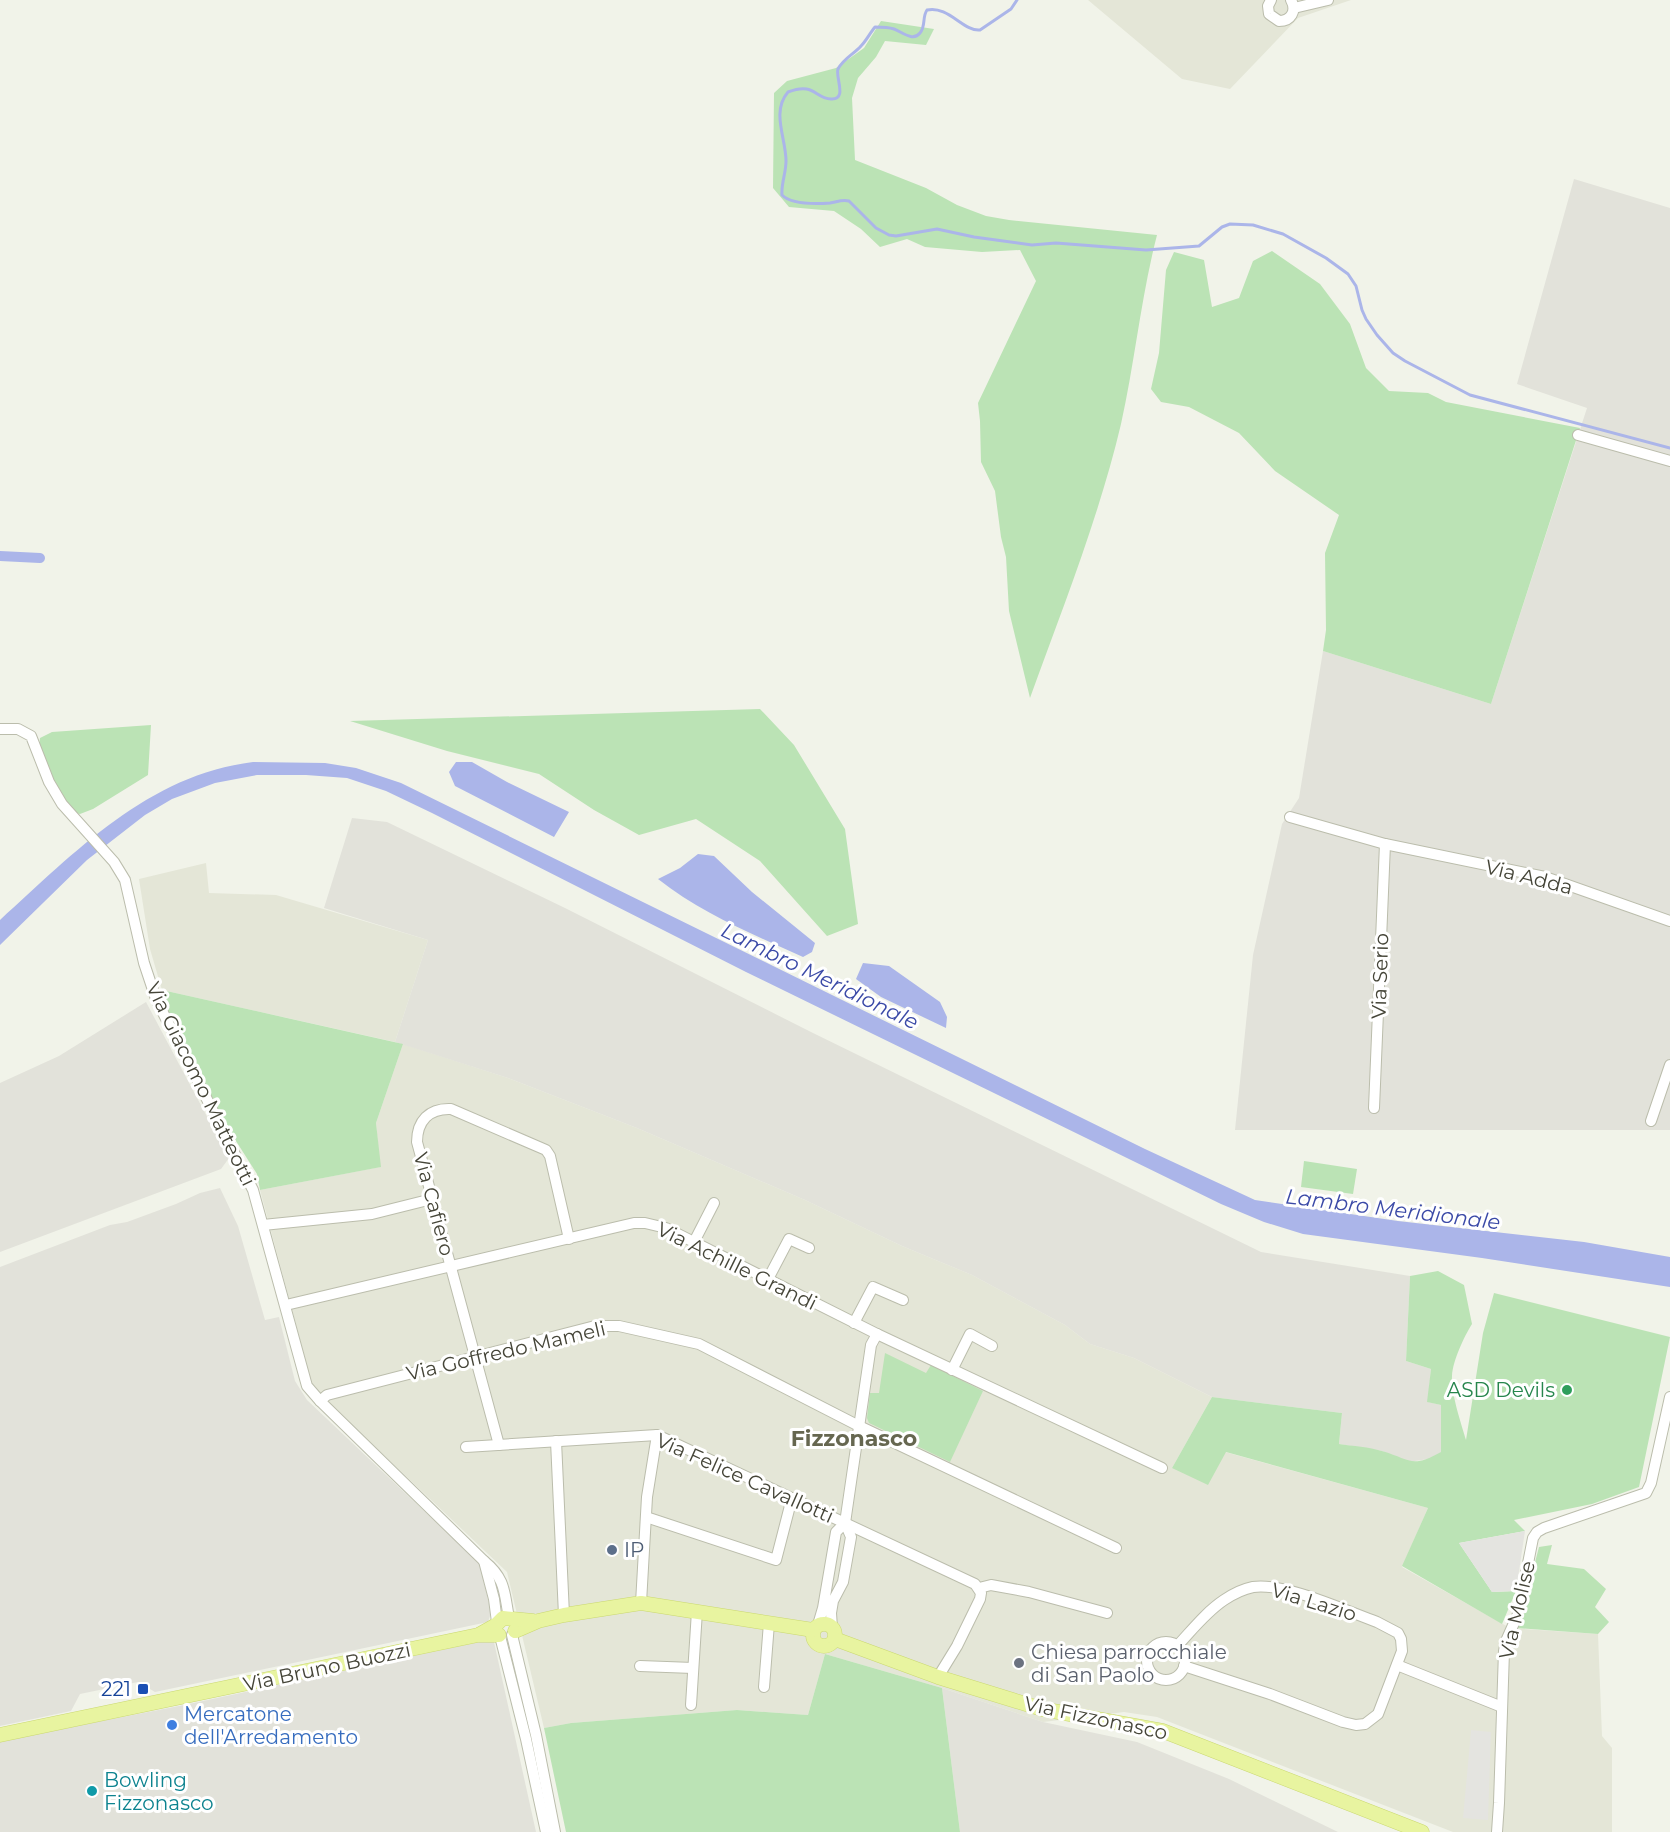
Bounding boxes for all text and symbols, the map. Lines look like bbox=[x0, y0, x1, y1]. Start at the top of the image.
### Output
street label: Via Adda bbox=[1483, 855, 1575, 899]
water label: Lambro Meridionale bbox=[717, 917, 923, 1035]
street label: Via Serio bbox=[1367, 933, 1393, 1019]
street label: Via Giacomo Matteotti bbox=[141, 978, 261, 1190]
street label: Via Cafiero bbox=[409, 1149, 459, 1259]
water label: Lambro Meridionale bbox=[1284, 1183, 1502, 1235]
street label: Via Achille Grandi bbox=[653, 1217, 821, 1315]
street label: Via Goffredo Mameli bbox=[404, 1316, 608, 1386]
place label: ASD Devils bbox=[1447, 1378, 1555, 1402]
marker: ASD Devils bbox=[1560, 1383, 1574, 1397]
district label: Fizzonasco bbox=[791, 1425, 917, 1452]
street label: Via Felice Cavallotti bbox=[652, 1428, 838, 1528]
place label: IP bbox=[624, 1538, 644, 1562]
marker: IP bbox=[605, 1543, 619, 1557]
street label: Via Molise bbox=[1494, 1558, 1540, 1662]
street label: Via Lazio bbox=[1269, 1578, 1359, 1626]
street label: Via Bruno Buozzi bbox=[241, 1638, 413, 1696]
place label: Chiesa parrocchiale di San Paolo bbox=[1031, 1640, 1227, 1687]
marker: Chiesa parrocchiale di San Paolo bbox=[1012, 1656, 1026, 1670]
place label: 221 bbox=[101, 1677, 131, 1701]
marker: 221 bbox=[136, 1682, 150, 1696]
street label: Via Fizzonasco bbox=[1022, 1691, 1170, 1745]
place label: Mercatone dell'Arredamento bbox=[184, 1702, 358, 1749]
marker: Mercatone dell'Arredamento bbox=[165, 1718, 179, 1732]
place label: Bowling Fizzonasco bbox=[104, 1768, 214, 1815]
marker: Bowling Fizzonasco bbox=[85, 1784, 99, 1798]

